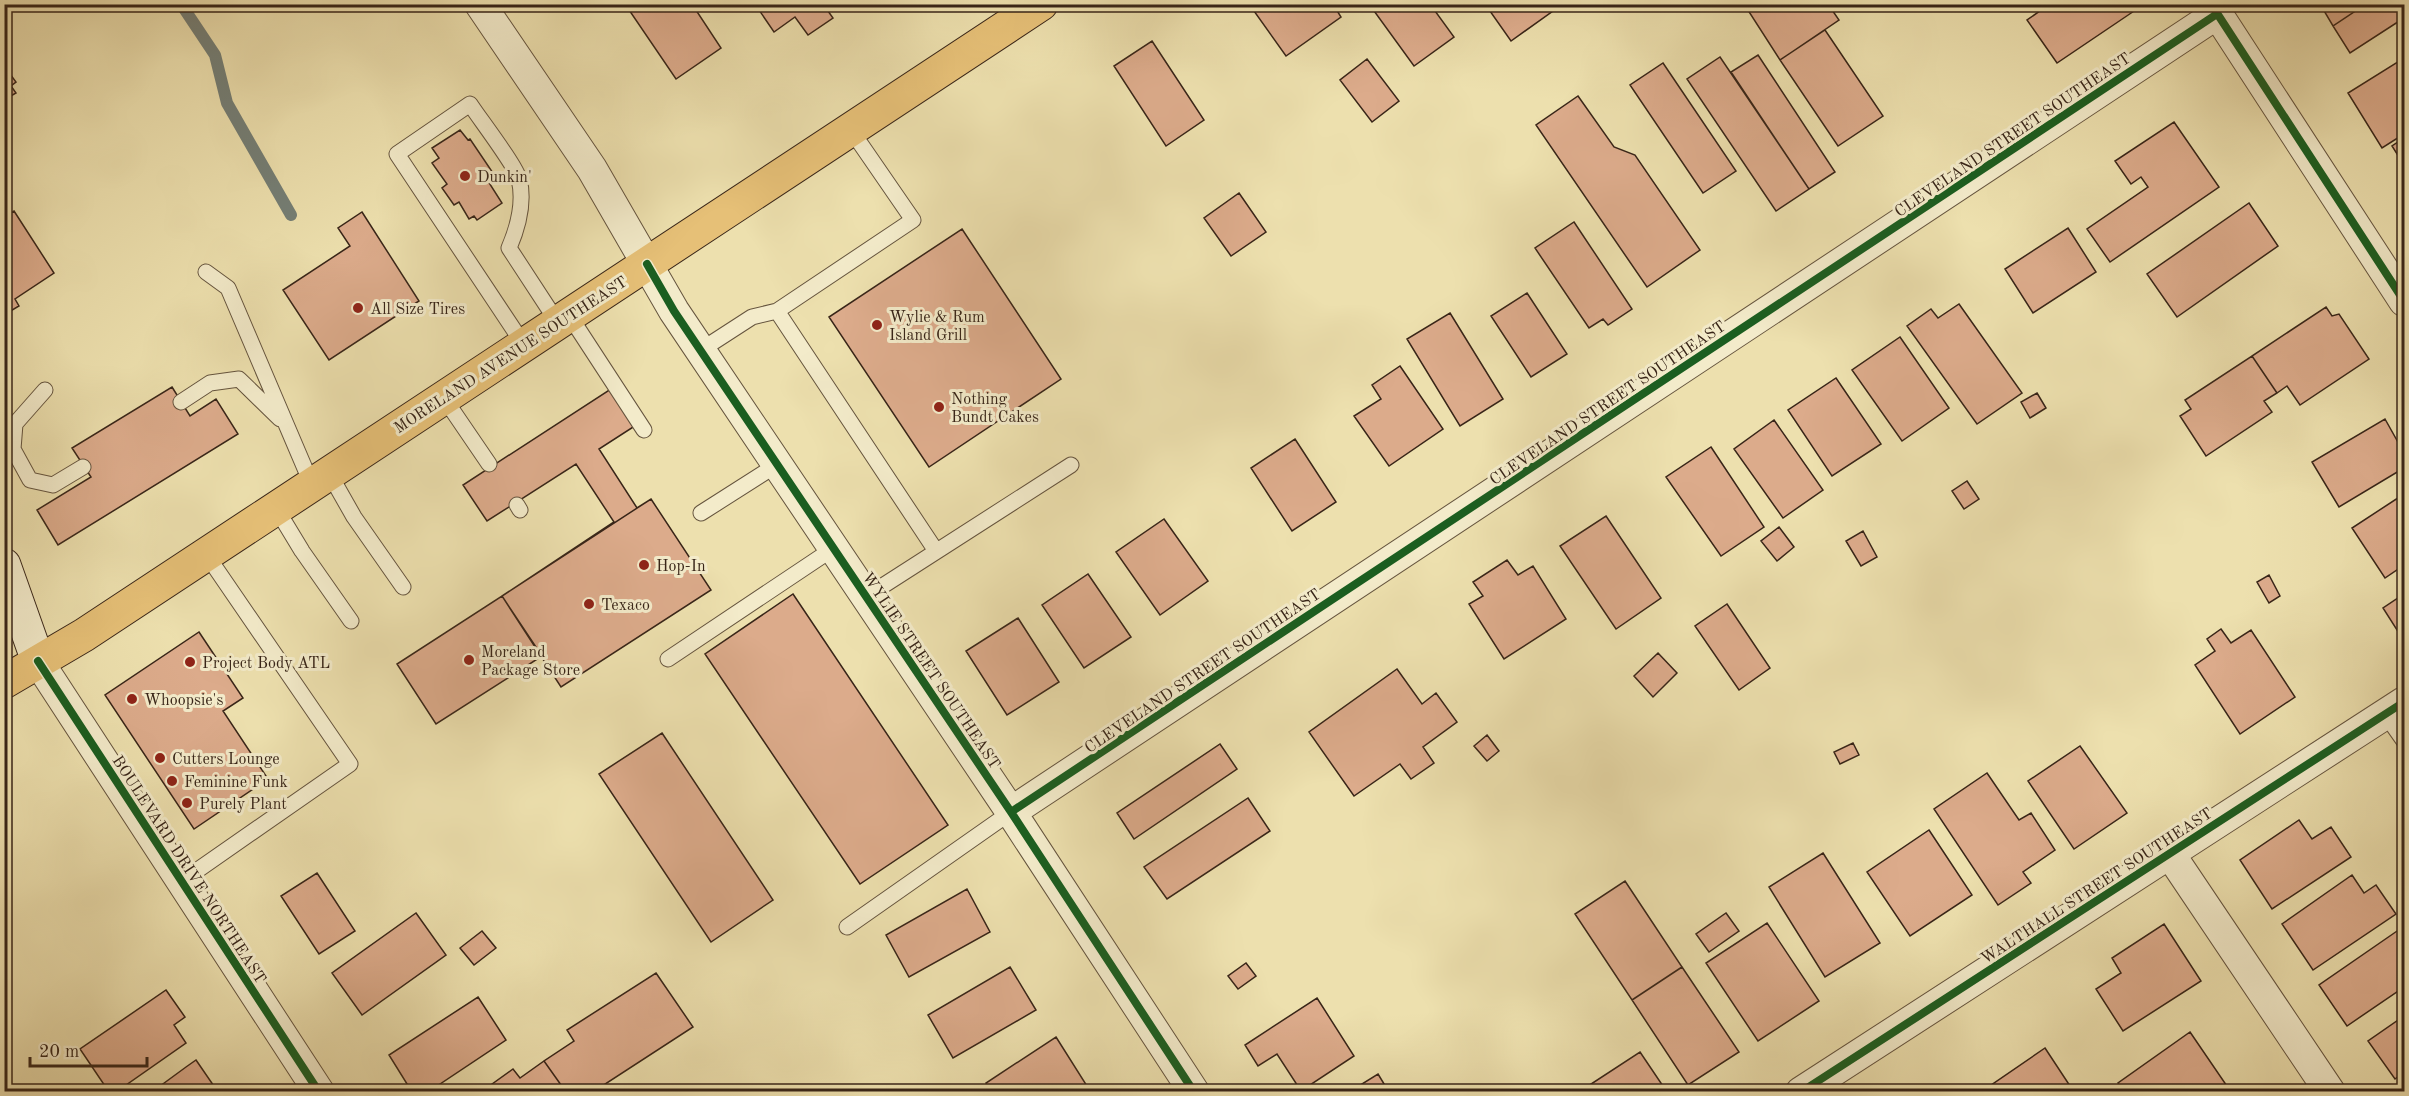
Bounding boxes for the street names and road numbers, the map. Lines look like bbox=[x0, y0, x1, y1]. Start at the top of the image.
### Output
street label: CLEVELAND STREET SOUTHEAST bbox=[1892, 51, 2134, 221]
street label: MORELAND AVENUE SOUTHEAST bbox=[392, 274, 631, 437]
street label: CLEVELAND STREET SOUTHEAST bbox=[1487, 319, 1729, 489]
street label: WYLIE STREET SOUTHEAST bbox=[858, 570, 1002, 773]
street label: CLEVELAND STREET SOUTHEAST bbox=[1082, 587, 1324, 757]
street label: BOULEVARD DRIVE NORTHEAST bbox=[109, 753, 268, 987]
street label: WALTHALL STREET SOUTHEAST bbox=[1978, 806, 2216, 968]

